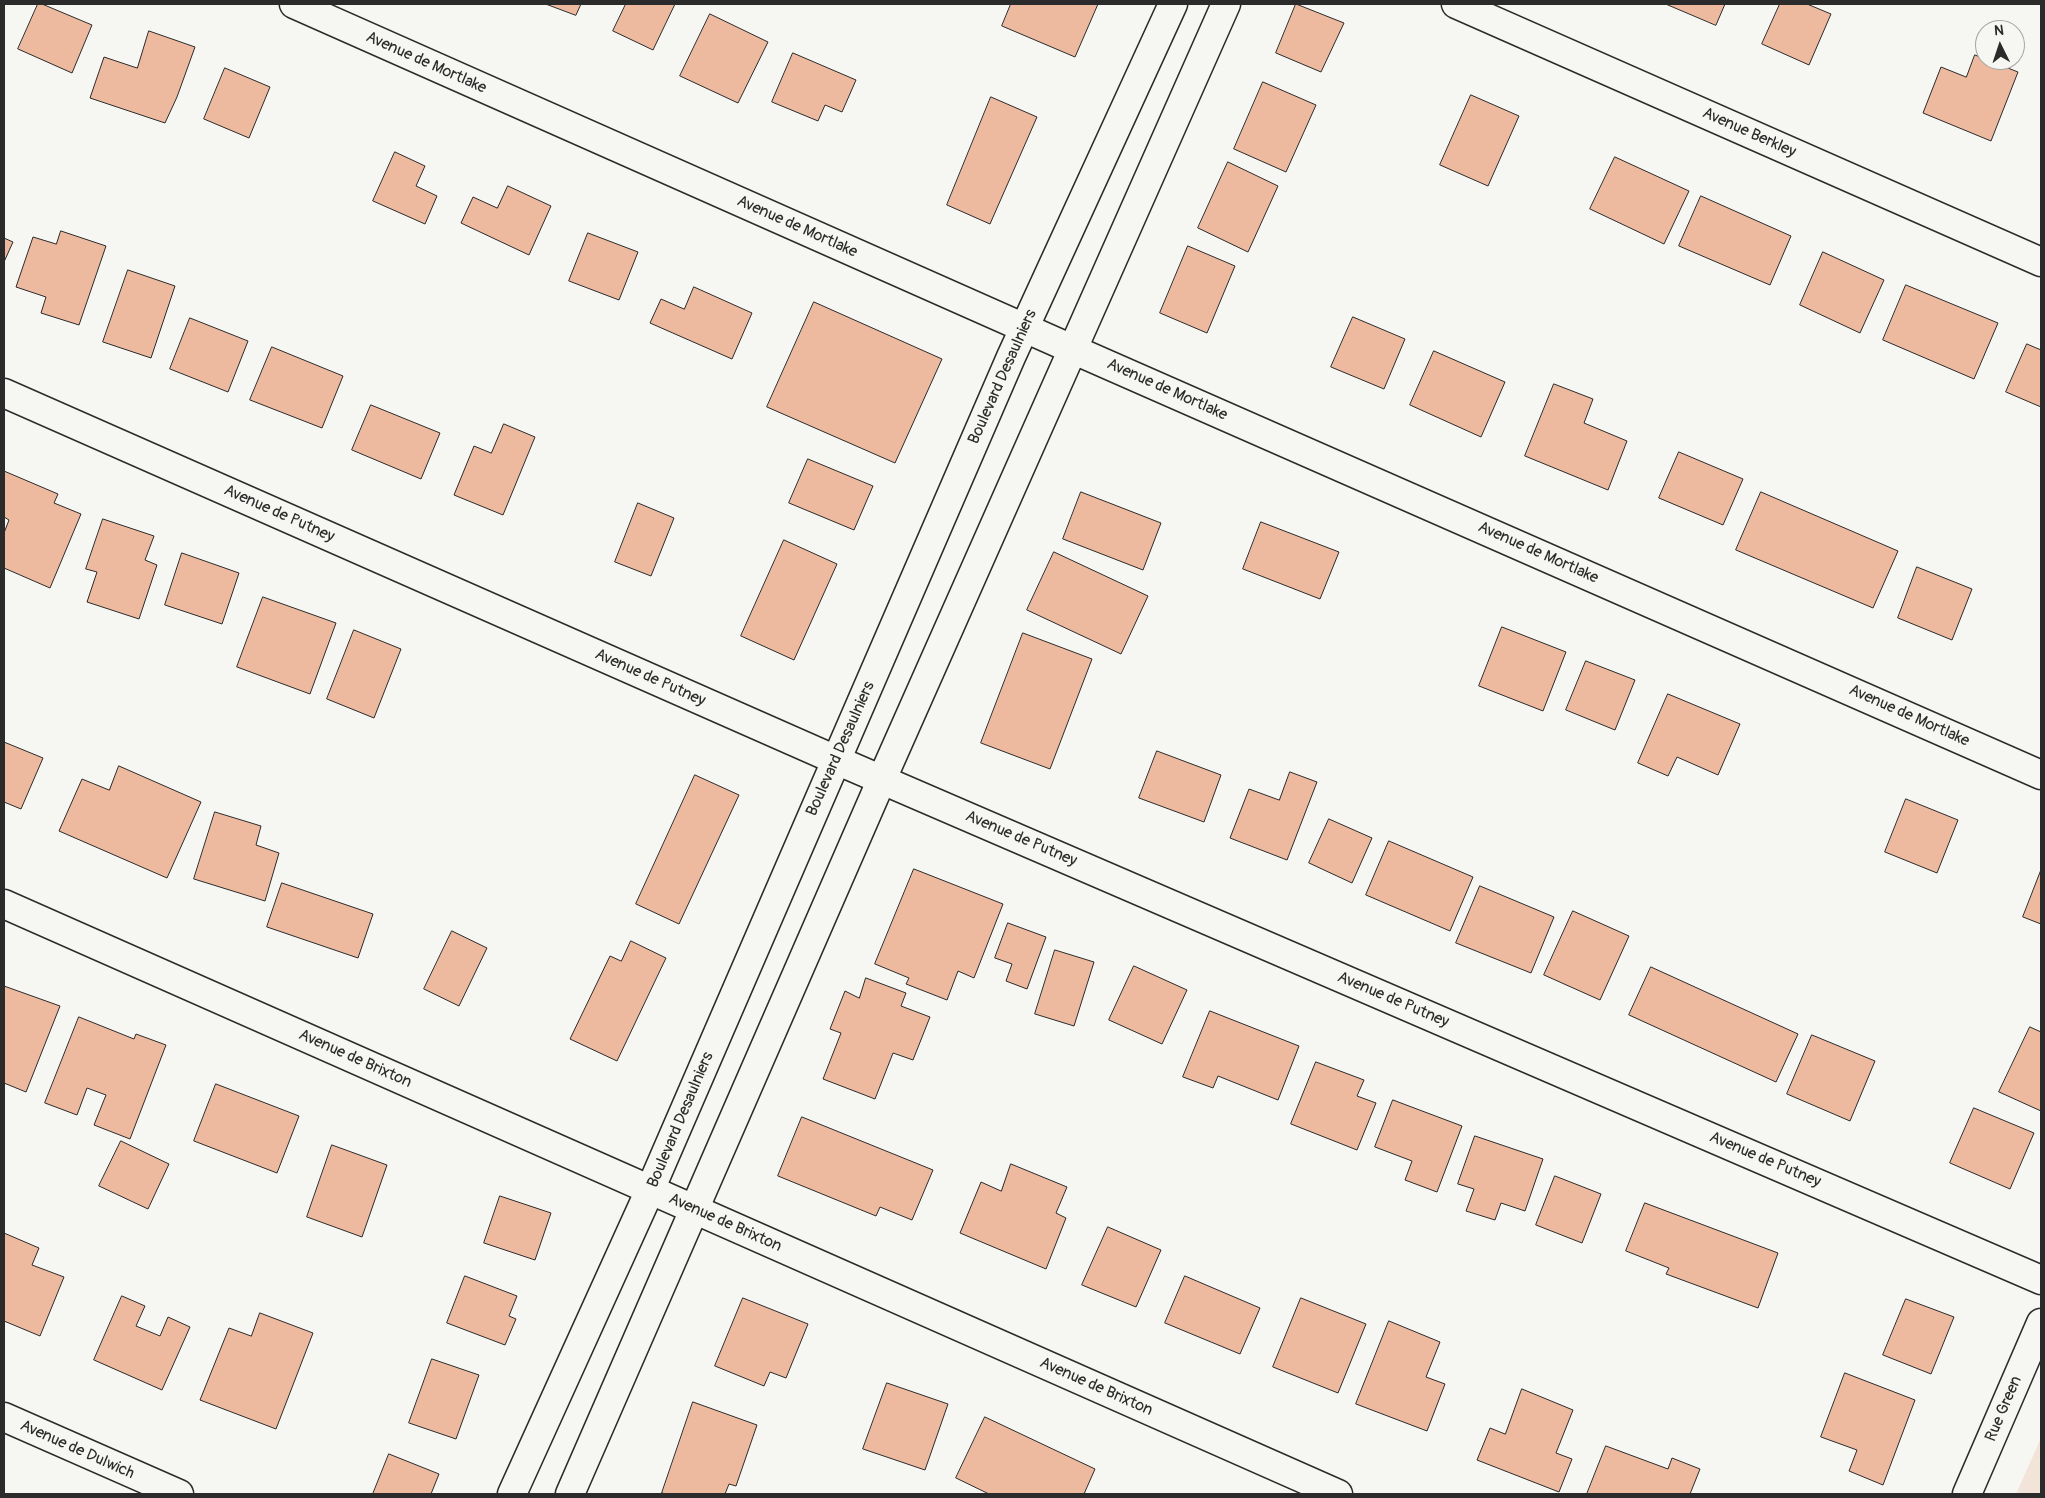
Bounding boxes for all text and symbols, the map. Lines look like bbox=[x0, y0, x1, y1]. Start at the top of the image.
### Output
north arrow bbox=[1975, 20, 2025, 70]
text: N bbox=[1994, 22, 2004, 39]
street label: Avenue de Mortlake bbox=[363, 28, 489, 98]
street label: Avenue Berkley bbox=[1699, 104, 1799, 162]
street label: Avenue de Mortlake bbox=[734, 192, 860, 262]
street label: Boulevard Desaulniers bbox=[965, 307, 1041, 447]
street label: Avenue de Mortlake bbox=[1104, 355, 1230, 425]
street label: Avenue de Putney bbox=[221, 481, 337, 547]
street label: Avenue de Mortlake bbox=[1475, 518, 1601, 588]
street label: Avenue de Putney bbox=[592, 645, 708, 711]
street label: Boulevard Desaulniers bbox=[803, 679, 879, 819]
street label: Avenue de Mortlake bbox=[1846, 681, 1972, 751]
street label: Avenue de Putney bbox=[962, 807, 1080, 871]
street label: Avenue de Putney bbox=[1334, 968, 1452, 1032]
street label: Avenue de Brixton bbox=[296, 1026, 414, 1092]
street label: Boulevard Desaulniers bbox=[644, 1049, 718, 1191]
street label: Avenue de Putney bbox=[1706, 1128, 1824, 1192]
street label: Avenue de Brixton bbox=[666, 1190, 784, 1256]
street label: Avenue de Brixton bbox=[1037, 1354, 1155, 1420]
street label: Rue Green bbox=[1982, 1373, 2026, 1445]
street label: Avenue de Dulwich bbox=[17, 1416, 137, 1484]

